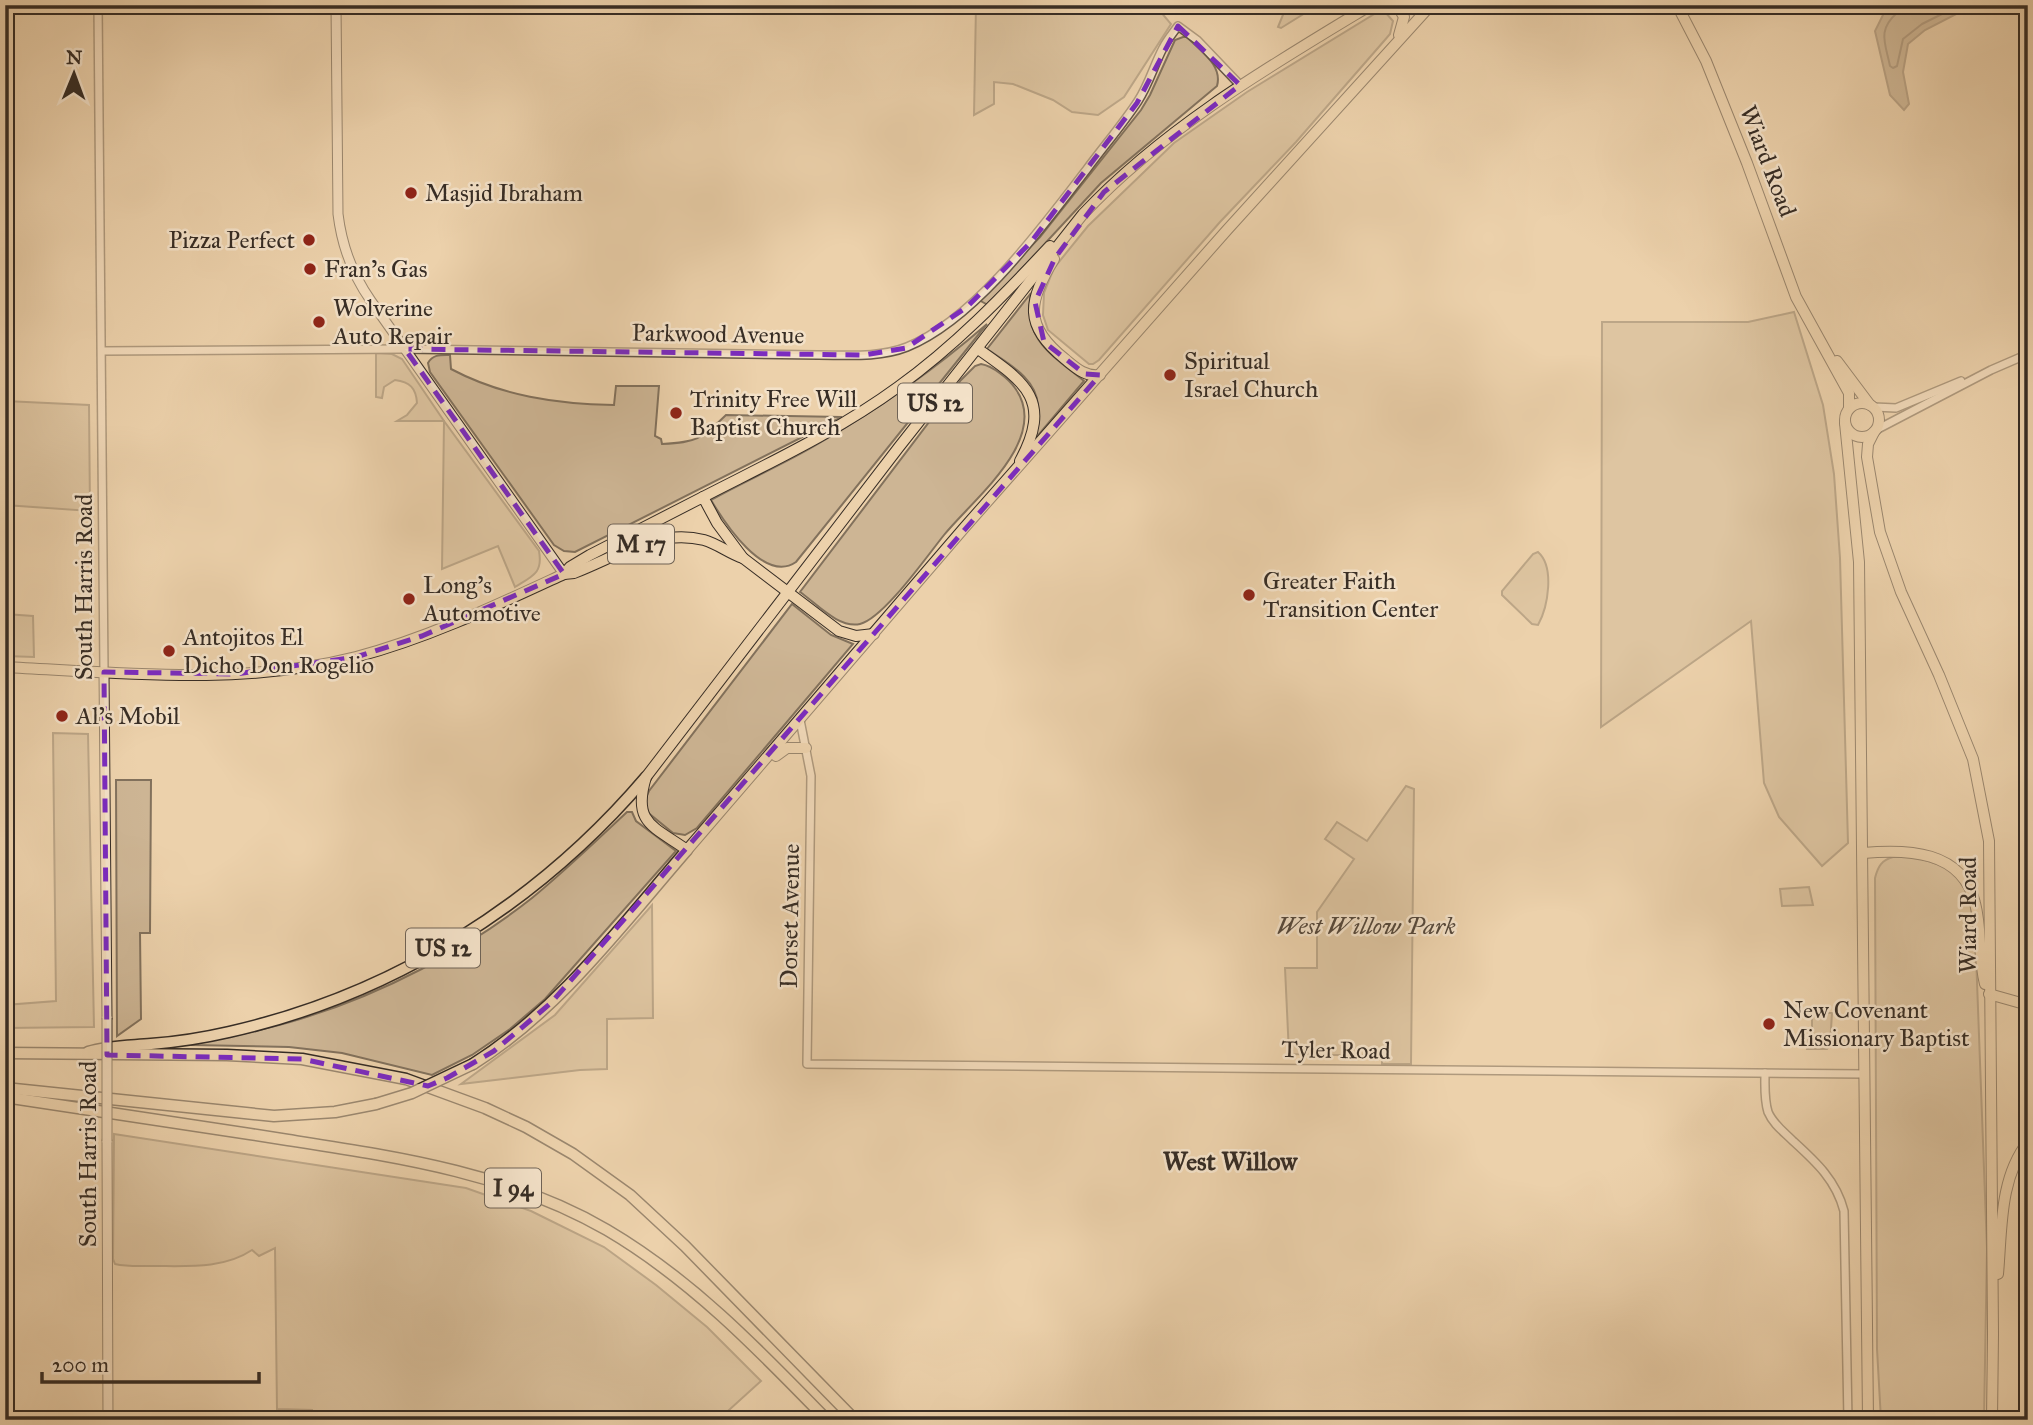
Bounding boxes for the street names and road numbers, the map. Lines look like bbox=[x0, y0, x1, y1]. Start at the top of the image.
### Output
street label: Wiard Road bbox=[1733, 101, 1803, 221]
street label: Parkwood Avenue bbox=[631, 317, 805, 351]
road number: US 12 bbox=[898, 384, 972, 422]
street label: South Harris Road bbox=[69, 494, 99, 680]
road number: M 17 bbox=[608, 524, 674, 564]
street label: Dorset Avenue bbox=[774, 843, 806, 989]
street label: Wiard Road bbox=[1953, 857, 1983, 973]
road number: US 12 bbox=[406, 928, 480, 967]
street label: Tyler Road bbox=[1281, 1034, 1391, 1066]
street label: South Harris Road bbox=[73, 1061, 103, 1247]
road number: I 94 bbox=[485, 1168, 541, 1208]

